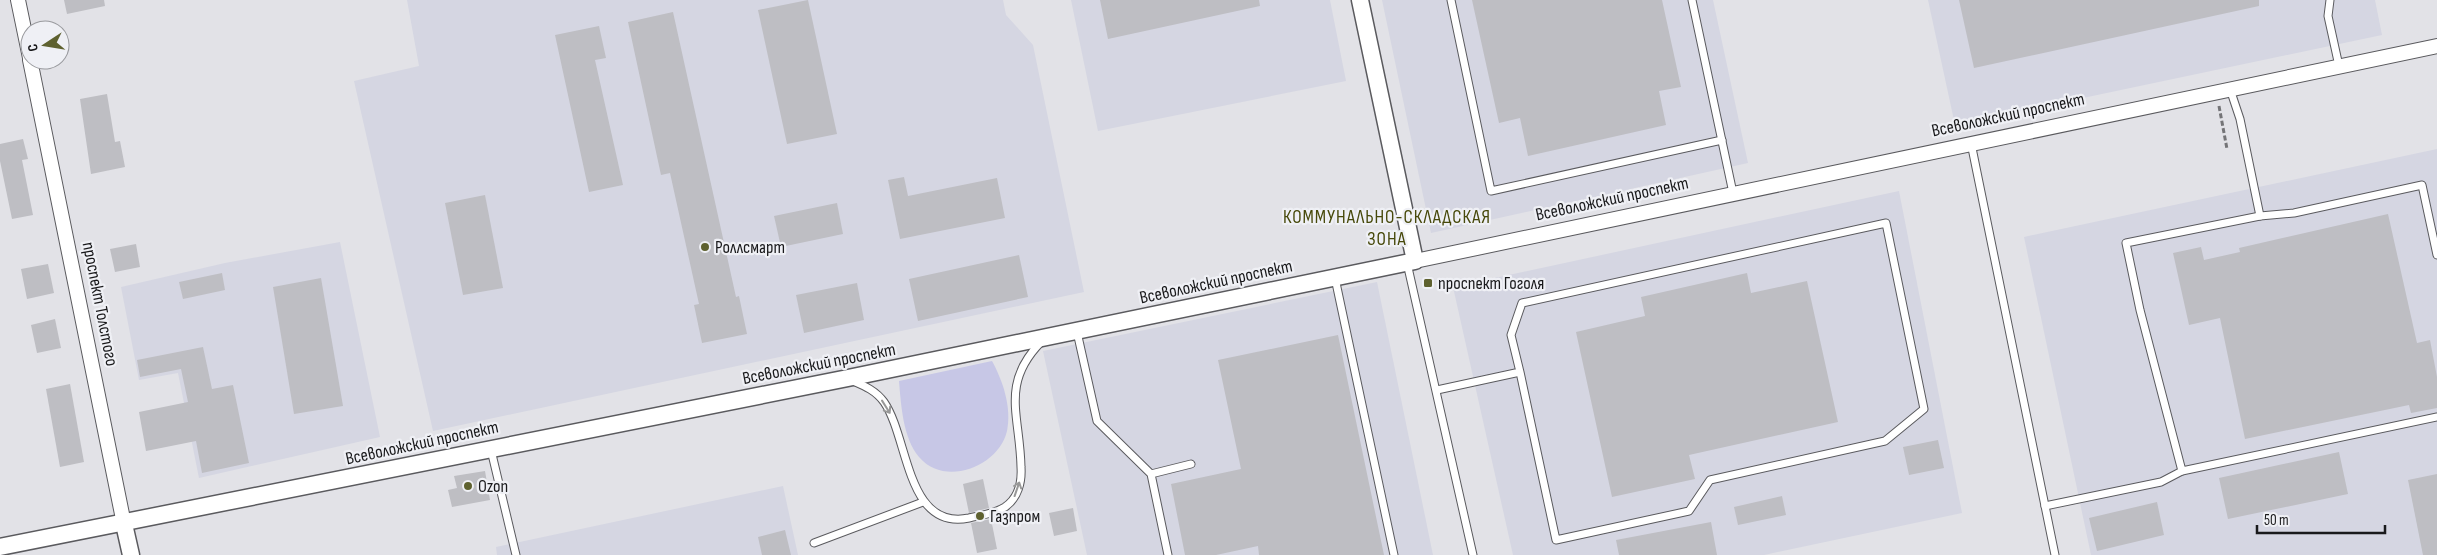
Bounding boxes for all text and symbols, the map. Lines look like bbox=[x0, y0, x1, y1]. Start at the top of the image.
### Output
north arrow bbox=[20, 20, 70, 70]
text: С bbox=[24, 42, 42, 53]
street label: Всеволожский проспект bbox=[1930, 89, 2086, 141]
street label: Всеволожский проспект bbox=[1534, 173, 1690, 225]
district label: КОММУНАЛЬНО-СКЛАДСКАЯ ЗОНА bbox=[1283, 206, 1491, 251]
place label: Роллсмарт bbox=[715, 237, 785, 258]
street label: проспект Толстого bbox=[78, 240, 122, 368]
marker: Роллсмарт bbox=[699, 241, 711, 253]
street label: Всеволожский проспект bbox=[1138, 256, 1294, 308]
place label: проспект Гоголя bbox=[1438, 273, 1544, 294]
marker: проспект Гоголя bbox=[1422, 277, 1434, 289]
street label: Всеволожский проспект bbox=[741, 339, 897, 389]
one-way arrow bbox=[881, 400, 892, 414]
street label: Всеволожский проспект bbox=[344, 417, 500, 469]
place label: Ozon bbox=[478, 476, 508, 497]
marker: Ozon bbox=[462, 480, 474, 492]
one-way arrow bbox=[1013, 481, 1023, 497]
scale bar bbox=[2257, 502, 2384, 534]
place label: Газпром bbox=[990, 506, 1040, 527]
marker: Газпром bbox=[974, 510, 986, 522]
text: 50 m bbox=[2264, 511, 2289, 530]

